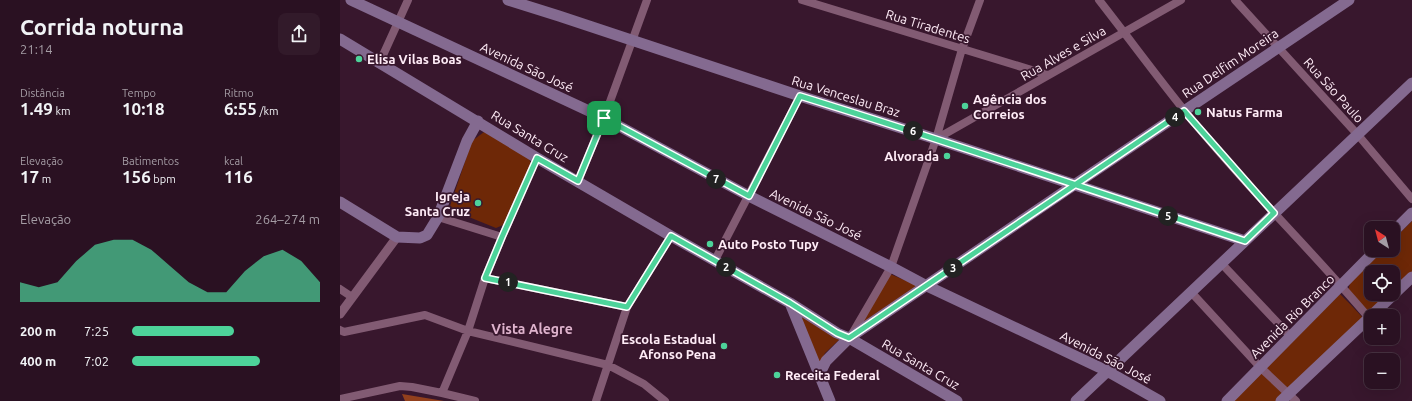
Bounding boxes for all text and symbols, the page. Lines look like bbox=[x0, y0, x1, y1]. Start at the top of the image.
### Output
street label: Rua Tiradentes bbox=[884, 7, 972, 46]
button: share bbox=[278, 13, 320, 55]
text: Corrida noturna bbox=[20, 14, 184, 39]
street label: Rua Alves e Silva bbox=[1018, 23, 1108, 83]
street label: Rua Delfim Moreira bbox=[1179, 26, 1281, 100]
street label: Avenida São José bbox=[478, 39, 576, 95]
text: 21:14 bbox=[20, 42, 53, 56]
place label: Elisa Vilas Boas bbox=[367, 52, 462, 66]
marker: Elisa Vilas Boas bbox=[354, 54, 364, 64]
street label: Rua São Paulo bbox=[1301, 55, 1367, 125]
street label: Rua Venceslau Braz bbox=[790, 73, 902, 119]
text: Distância bbox=[20, 87, 65, 99]
text: Tempo bbox=[122, 87, 156, 99]
text: Ritmo bbox=[224, 87, 254, 99]
place label: Agência dos Correios bbox=[973, 92, 1047, 121]
text: 1.49 bbox=[20, 99, 53, 118]
text: 10:18 bbox=[122, 99, 165, 118]
text: 6:55 bbox=[224, 99, 257, 118]
pin bbox=[587, 101, 621, 135]
marker: Agência dos Correios bbox=[960, 101, 970, 111]
text: km bbox=[53, 105, 71, 117]
text: /km bbox=[257, 105, 279, 117]
place label: Natus Farma bbox=[1206, 105, 1283, 119]
icon: arrive bbox=[593, 107, 615, 129]
pin: 4 bbox=[1165, 107, 1185, 127]
marker: Natus Farma bbox=[1193, 107, 1203, 117]
street label: Rua Santa Cruz bbox=[489, 108, 571, 164]
text: 4 bbox=[1172, 111, 1178, 123]
pin: 6 bbox=[903, 121, 923, 141]
text: 6 bbox=[910, 125, 916, 137]
place label: Alvorada bbox=[884, 149, 939, 163]
marker: Alvorada bbox=[942, 151, 952, 161]
text: Elevação bbox=[20, 155, 63, 167]
text: Batimentos bbox=[122, 155, 179, 167]
text: kcal bbox=[224, 155, 243, 167]
text: 17 bbox=[20, 167, 39, 186]
text: 156 bbox=[122, 167, 151, 186]
text: 116 bbox=[224, 167, 253, 186]
pin: 7 bbox=[706, 169, 726, 189]
text: m bbox=[39, 173, 51, 185]
text: bpm bbox=[151, 173, 176, 185]
text: 7 bbox=[713, 173, 719, 185]
street label: Avenida São José bbox=[768, 186, 864, 242]
place label: Igreja Santa Cruz bbox=[405, 189, 470, 218]
marker: Igreja Santa Cruz bbox=[473, 198, 483, 208]
pin: 5 bbox=[1158, 206, 1178, 226]
text: 5 bbox=[1165, 210, 1171, 222]
text: Elevação bbox=[20, 212, 71, 226]
text: 264–274 m bbox=[255, 212, 320, 226]
north arrow bbox=[1364, 221, 1400, 257]
map controls bbox=[1364, 221, 1400, 389]
place label: Auto Posto Tupy bbox=[718, 237, 819, 251]
marker: Auto Posto Tupy bbox=[705, 239, 715, 249]
pin: 2 bbox=[716, 257, 736, 277]
pin: 3 bbox=[943, 258, 963, 278]
text: 2 bbox=[723, 261, 729, 273]
text: 3 bbox=[950, 262, 956, 274]
button: locate bbox=[1364, 265, 1400, 301]
street label: Avenida Rio Branco bbox=[1247, 271, 1337, 361]
pin: 1 bbox=[498, 272, 518, 292]
text: 1 bbox=[505, 276, 511, 288]
button: + bbox=[1364, 309, 1400, 345]
district label: Vista Alegre bbox=[491, 321, 573, 337]
text: 200 m bbox=[20, 324, 56, 338]
text: 7:25 bbox=[84, 324, 109, 338]
street label: Avenida São José bbox=[1058, 328, 1154, 386]
place label: Escola Estadual Afonso Pena bbox=[621, 332, 716, 361]
street label: Rua Santa Cruz bbox=[880, 336, 962, 392]
marker: Escola Estadual Afonso Pena bbox=[719, 341, 729, 351]
button: − bbox=[1364, 353, 1400, 389]
text: 400 m bbox=[20, 354, 56, 368]
text: 7:02 bbox=[84, 354, 109, 368]
place label: Receita Federal bbox=[785, 368, 880, 382]
marker: Receita Federal bbox=[772, 370, 782, 380]

